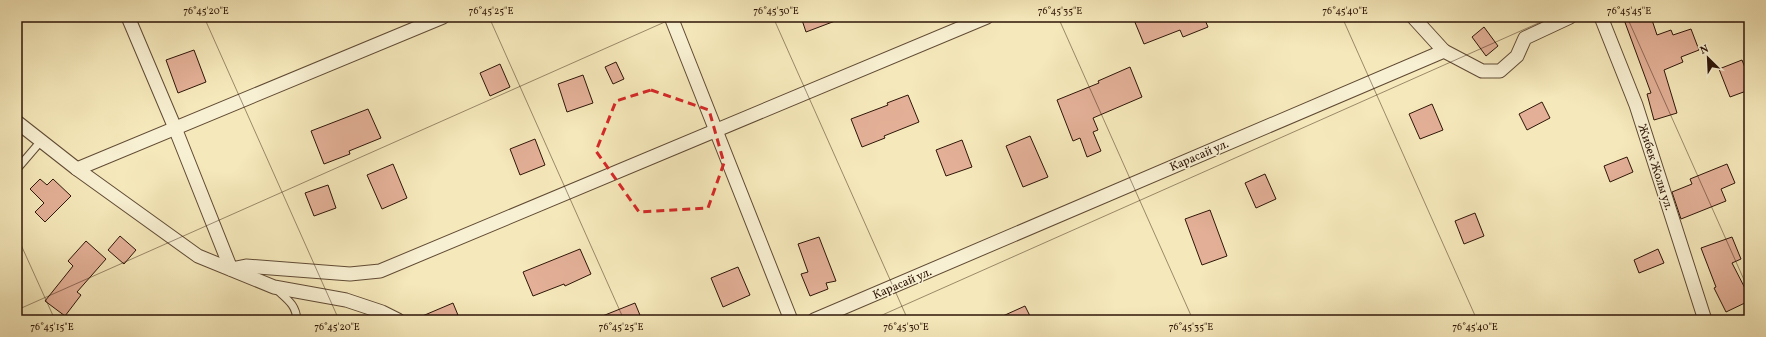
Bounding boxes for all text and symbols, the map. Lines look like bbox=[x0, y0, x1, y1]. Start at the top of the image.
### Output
text: 76°45'20"E bbox=[183, 4, 229, 18]
text: 76°45'25"E bbox=[469, 4, 513, 18]
text: 76°45'30"E bbox=[753, 4, 799, 18]
text: 76°45'35"E bbox=[1038, 4, 1082, 18]
text: 76°45'40"E bbox=[1322, 4, 1368, 18]
text: 76°45'45"E bbox=[1607, 4, 1651, 18]
north arrow bbox=[1688, 38, 1728, 78]
text: N bbox=[1698, 42, 1711, 59]
street label: Жибек Жолы ул. bbox=[1634, 122, 1677, 213]
street label: Карасай ул. bbox=[1167, 136, 1232, 176]
street label: Карасай ул. bbox=[870, 264, 935, 304]
text: 76°45'15"E bbox=[30, 320, 74, 334]
text: 76°45'20"E bbox=[314, 320, 360, 334]
text: 76°45'25"E bbox=[599, 320, 643, 334]
text: 76°45'30"E bbox=[883, 320, 929, 334]
text: 76°45'35"E bbox=[1169, 320, 1213, 334]
text: 76°45'40"E bbox=[1452, 320, 1498, 334]

